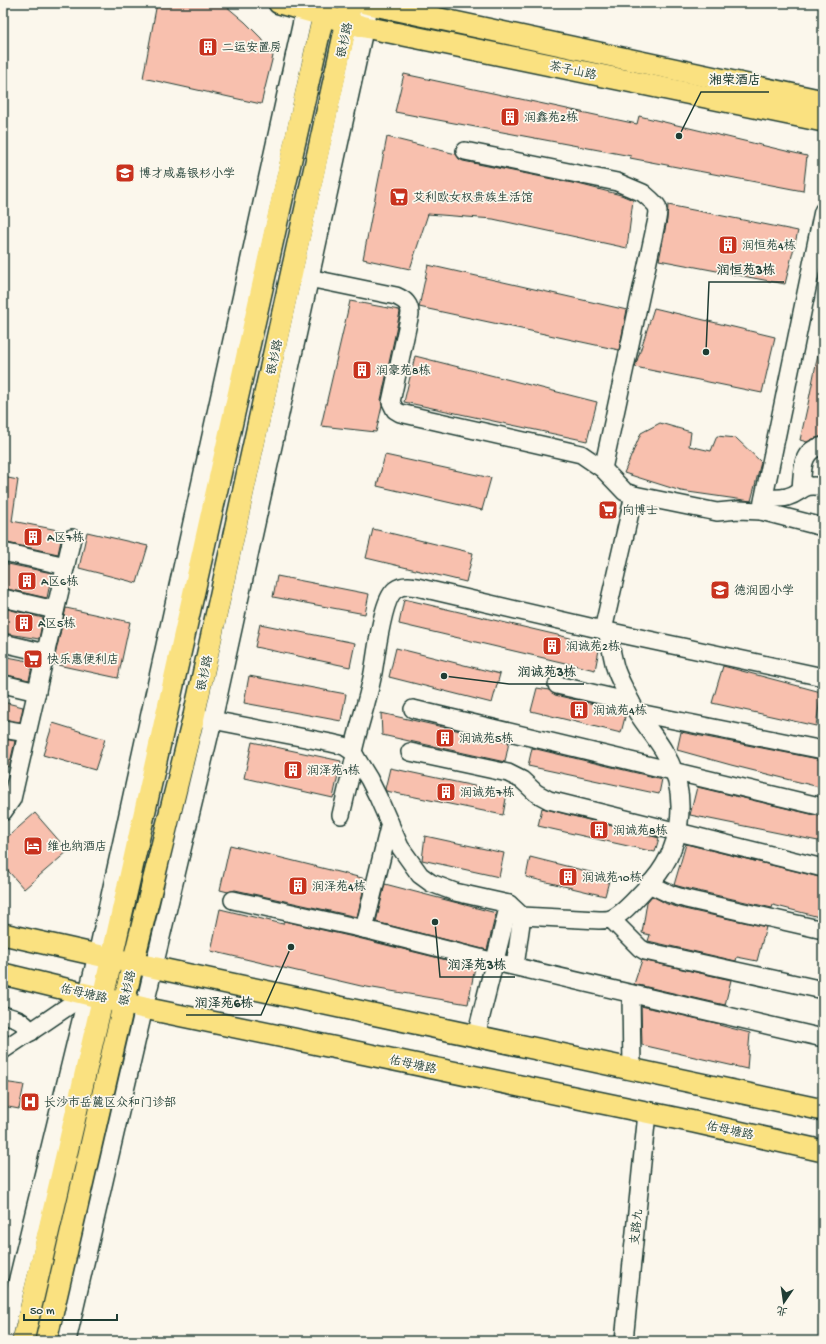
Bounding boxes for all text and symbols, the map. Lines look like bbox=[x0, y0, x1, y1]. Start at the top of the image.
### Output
street label: 银杉路 bbox=[334, 21, 357, 59]
building icon: 二运安置房 bbox=[197, 36, 219, 58]
place label: 二运安置房 bbox=[222, 41, 282, 56]
street label: 茶子山路 bbox=[548, 59, 598, 84]
callout: 湘荣酒店 bbox=[701, 67, 769, 92]
text: 湘荣酒店 bbox=[709, 73, 761, 89]
building icon: 润鑫苑2栋 bbox=[499, 106, 521, 128]
place label: 润鑫苑2栋 bbox=[524, 110, 578, 126]
school or university icon: 博才咸嘉银杉小学 bbox=[114, 162, 136, 184]
place label: 博才咸嘉银杉小学 bbox=[139, 166, 235, 182]
supermarket icon: 艾利欧女权贵族生活馆 bbox=[388, 186, 410, 208]
place label: 艾利欧女权贵族生活馆 bbox=[413, 191, 533, 206]
building icon: 润恒苑4栋 bbox=[717, 234, 739, 256]
place label: 润恒苑4栋 bbox=[742, 238, 796, 254]
callout: 润恒苑3栋 bbox=[709, 257, 784, 282]
text: 润恒苑3栋 bbox=[717, 263, 775, 279]
street label: 银杉路 bbox=[264, 338, 287, 376]
building icon: 润豪苑8栋 bbox=[351, 359, 373, 381]
place label: 润豪苑8栋 bbox=[376, 363, 431, 379]
supermarket icon: 向博士 bbox=[597, 499, 619, 521]
place label: 向博士 bbox=[622, 503, 658, 519]
building icon: A区7栋 bbox=[22, 526, 44, 548]
place label: A区7栋 bbox=[47, 530, 84, 546]
building icon: A区6栋 bbox=[16, 570, 38, 592]
place label: A区6栋 bbox=[41, 574, 78, 590]
school or university icon: 德润园小学 bbox=[709, 579, 731, 601]
place label: 德润园小学 bbox=[734, 583, 794, 599]
building icon: A区5栋 bbox=[13, 612, 35, 634]
place label: A区5栋 bbox=[38, 616, 75, 632]
building icon: 润诚苑2栋 bbox=[541, 635, 563, 657]
place label: 润诚苑2栋 bbox=[566, 639, 620, 655]
supermarket icon: 快乐惠便利店 bbox=[22, 648, 44, 670]
place label: 快乐惠便利店 bbox=[47, 652, 119, 668]
street label: 银杉路 bbox=[194, 654, 217, 692]
callout: 润诚苑3栋 bbox=[509, 659, 584, 684]
text: 润诚苑3栋 bbox=[518, 665, 576, 681]
building icon: 润诚苑4栋 bbox=[568, 699, 590, 721]
place label: 润诚苑4栋 bbox=[593, 703, 647, 719]
building icon: 润诚苑5栋 bbox=[434, 727, 456, 749]
place label: 润诚苑5栋 bbox=[459, 731, 513, 747]
building icon: 润泽苑1栋 bbox=[282, 759, 304, 781]
place label: 润泽苑1栋 bbox=[307, 763, 360, 779]
building icon: 润诚苑7栋 bbox=[435, 781, 457, 803]
place label: 润诚苑7栋 bbox=[460, 785, 514, 801]
building icon: 润诚苑8栋 bbox=[588, 819, 610, 841]
place label: 润诚苑8栋 bbox=[613, 823, 668, 839]
hotel icon: 维也纳酒店 bbox=[22, 835, 44, 857]
place label: 维也纳酒店 bbox=[47, 840, 107, 855]
building icon: 润诚苑10栋 bbox=[557, 866, 579, 888]
place label: 润诚苑10栋 bbox=[582, 870, 642, 886]
building icon: 润泽苑4栋 bbox=[287, 875, 309, 897]
place label: 润泽苑4栋 bbox=[312, 879, 366, 895]
callout: 润泽苑3栋 bbox=[440, 952, 515, 977]
text: 润泽苑3栋 bbox=[448, 958, 506, 974]
street label: 银杉路 bbox=[117, 969, 140, 1008]
street label: 佑母塘路 bbox=[59, 981, 109, 1007]
callout: 润泽苑6栋 bbox=[186, 990, 261, 1015]
text: 润泽苑6栋 bbox=[195, 996, 253, 1012]
street label: 佑母塘路 bbox=[388, 1052, 438, 1078]
hospital icon: 长沙市岳麓区众和门诊部 bbox=[19, 1091, 41, 1113]
place label: 长沙市岳麓区众和门诊部 bbox=[44, 1095, 176, 1111]
street label: 佑母塘路 bbox=[705, 1118, 755, 1144]
street label: 支路九 bbox=[628, 1208, 647, 1246]
north arrow bbox=[764, 1282, 804, 1322]
scale bar bbox=[24, 1296, 117, 1322]
text: 北 bbox=[775, 1303, 789, 1317]
text: 50 m bbox=[30, 1305, 55, 1319]

